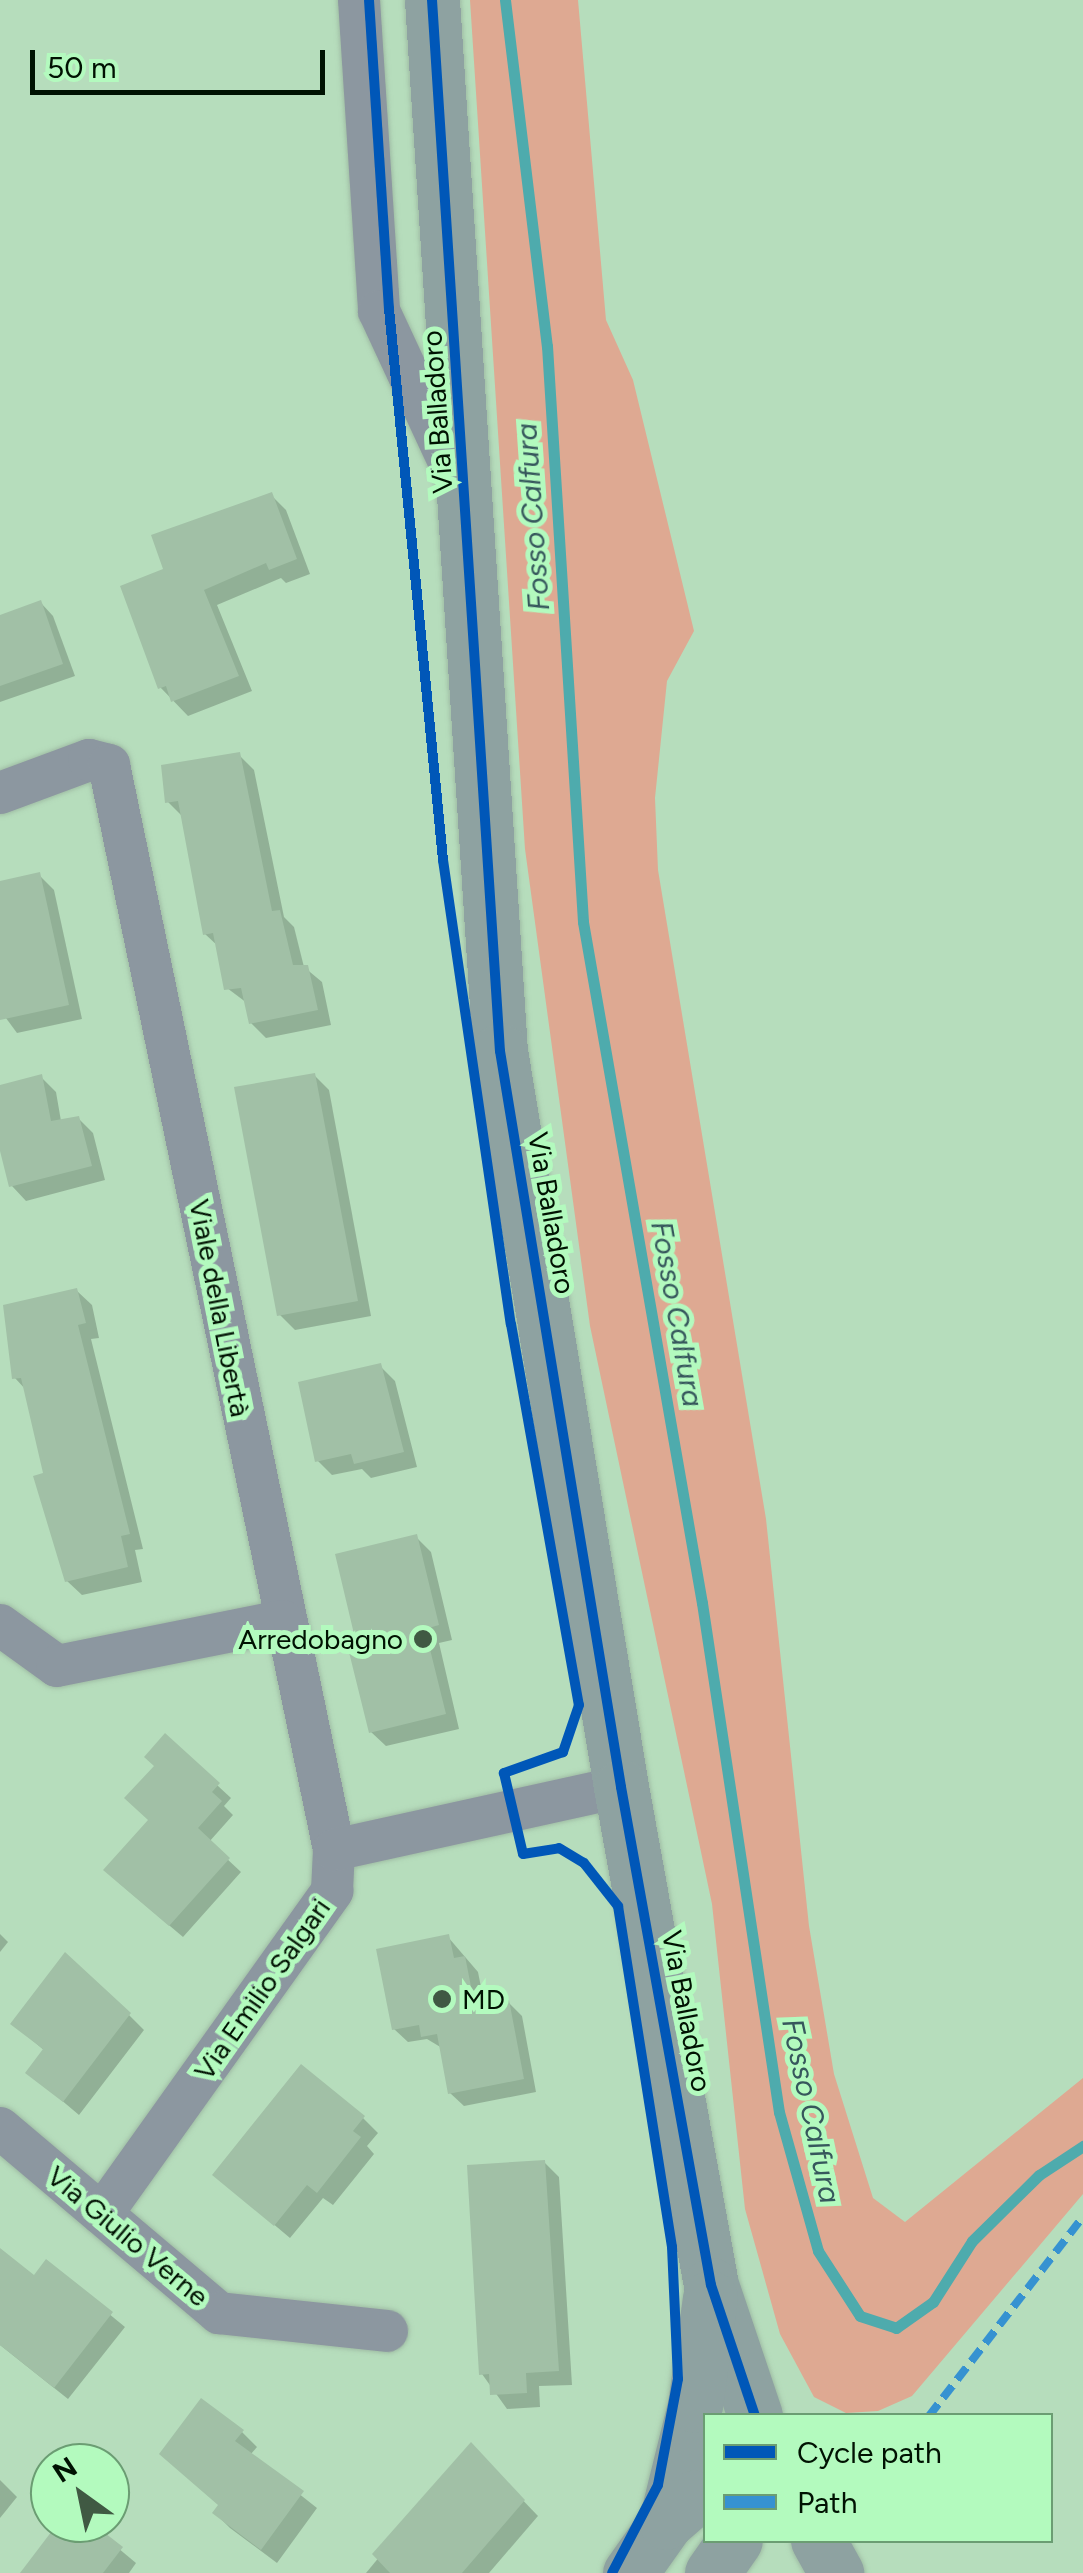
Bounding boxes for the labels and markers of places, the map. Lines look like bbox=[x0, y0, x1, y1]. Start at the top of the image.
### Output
place label: Arredobagno bbox=[238, 1622, 403, 1656]
marker: Arredobagno bbox=[412, 1628, 434, 1650]
place label: MD bbox=[462, 1982, 505, 2016]
marker: MD bbox=[431, 1988, 453, 2010]

